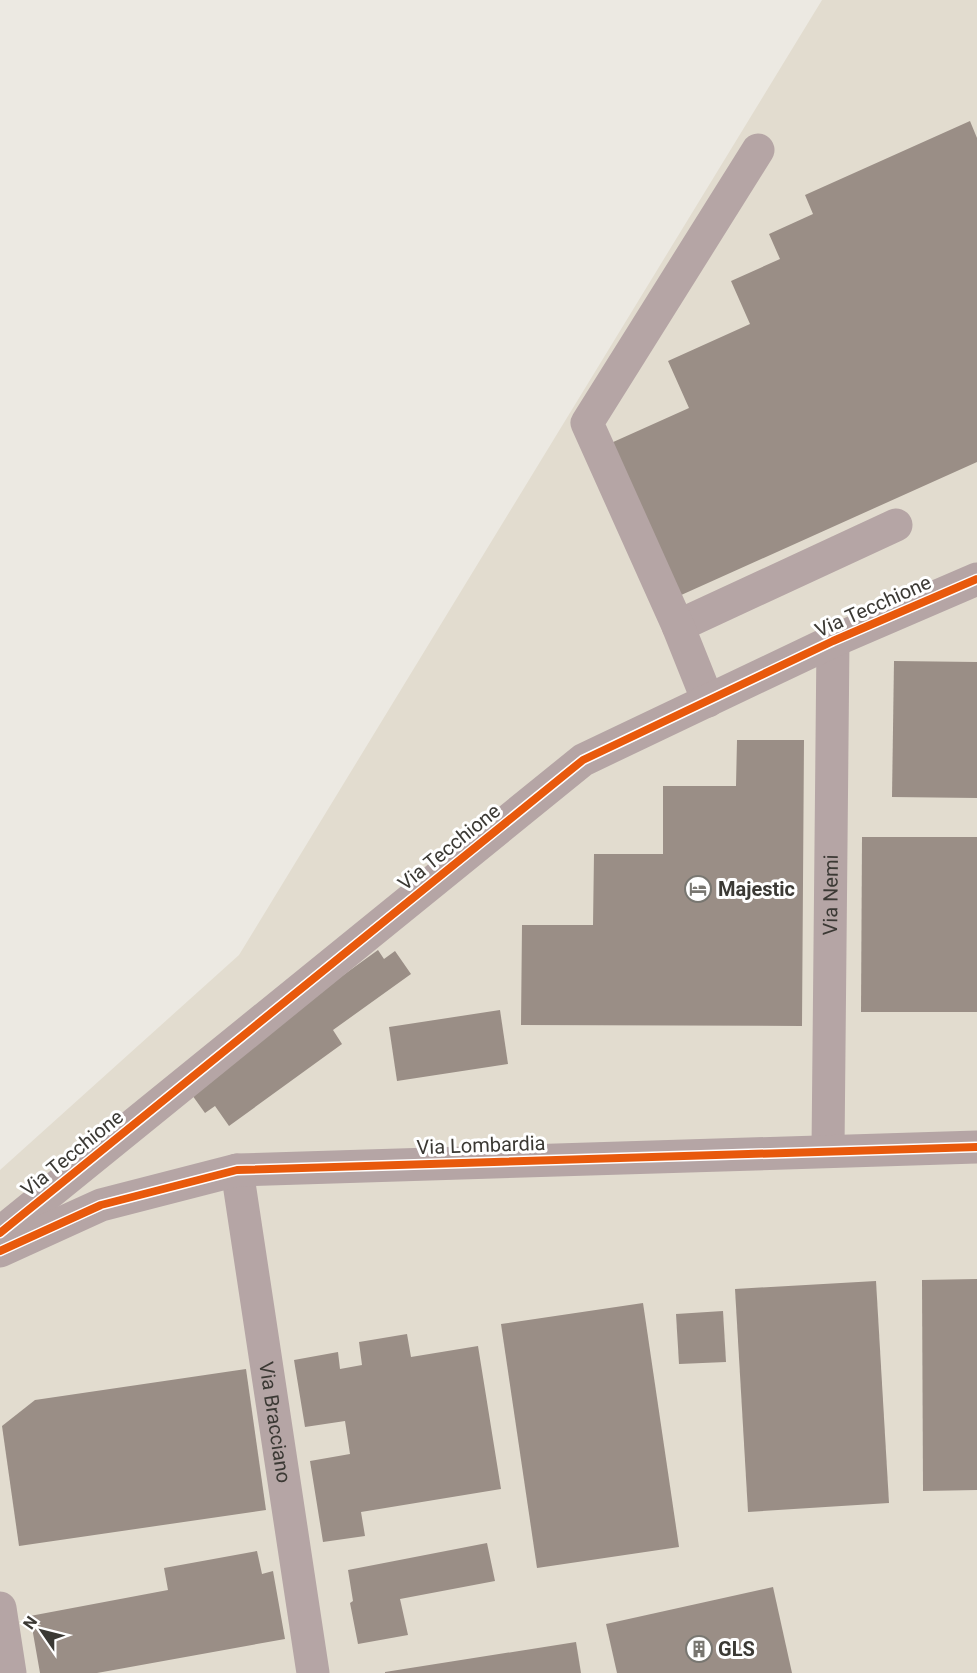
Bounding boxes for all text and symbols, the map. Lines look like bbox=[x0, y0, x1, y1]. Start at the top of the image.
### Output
street label: Via Tecchione bbox=[811, 570, 935, 642]
street label: Via Tecchione bbox=[393, 798, 505, 896]
street label: Via Nemi bbox=[818, 855, 843, 936]
hotel icon: Majestic bbox=[683, 874, 713, 904]
place label: Majestic bbox=[718, 877, 795, 901]
street label: Via Tecchione bbox=[16, 1104, 128, 1202]
street label: Via Lombardia bbox=[416, 1131, 546, 1159]
street label: Via Bracciano bbox=[254, 1360, 296, 1484]
north arrow bbox=[12, 1601, 72, 1661]
text: N bbox=[19, 1613, 41, 1633]
building icon: GLS bbox=[684, 1634, 714, 1664]
place label: GLS bbox=[718, 1637, 755, 1661]

